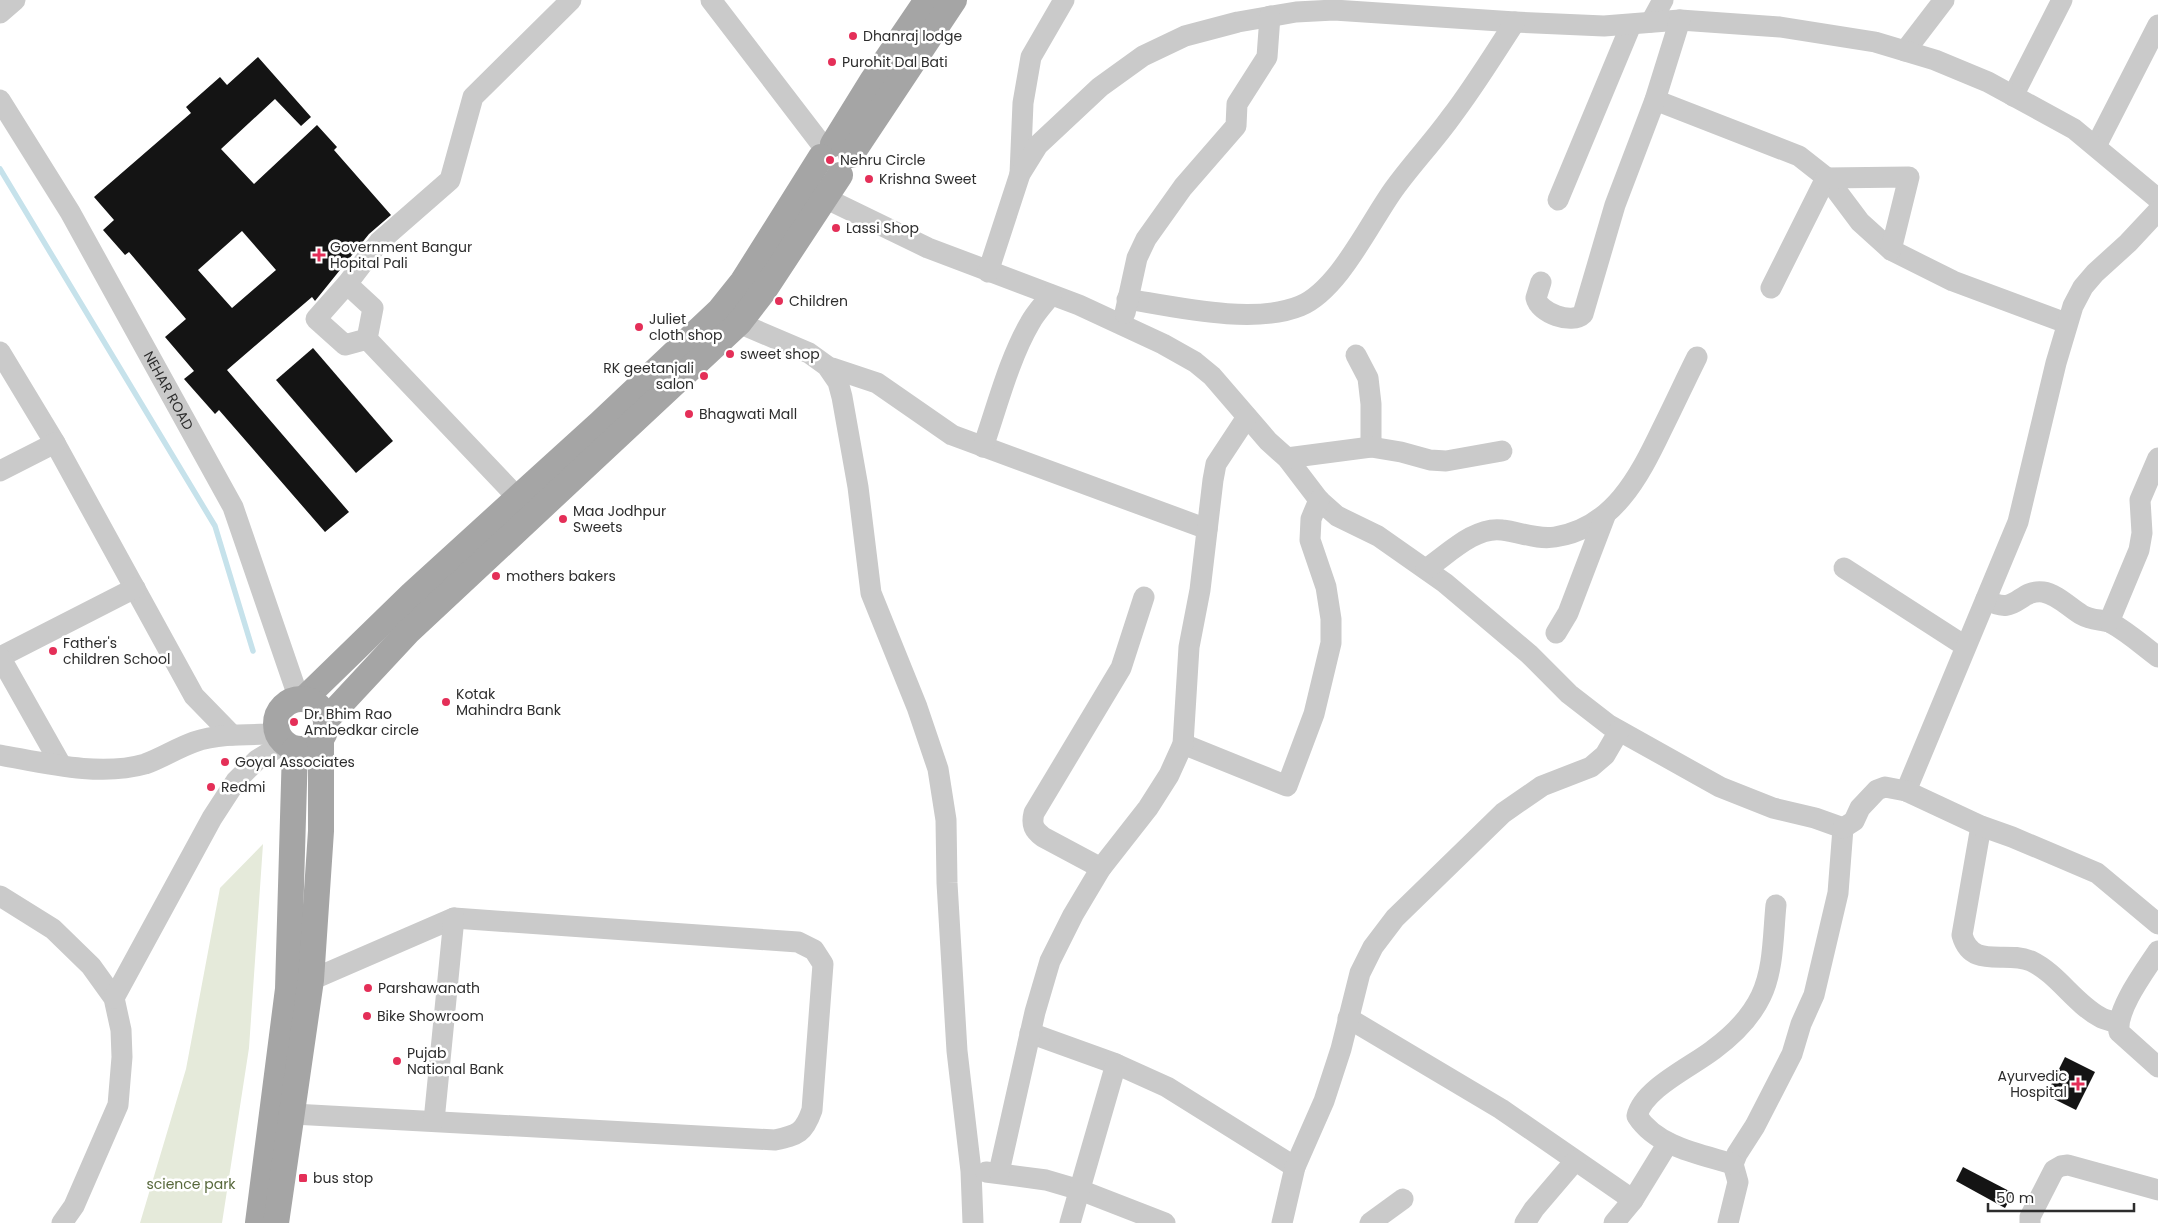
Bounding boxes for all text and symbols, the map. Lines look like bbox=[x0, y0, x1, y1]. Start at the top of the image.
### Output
place label: Dhanraj lodge bbox=[863, 26, 963, 46]
marker: Dhanraj lodge bbox=[847, 30, 859, 42]
place label: Purohit Dal Bati bbox=[842, 52, 948, 72]
marker: Purohit Dal Bati bbox=[826, 56, 838, 68]
place label: Nehru Circle bbox=[840, 150, 926, 170]
marker: Nehru Circle bbox=[824, 154, 836, 166]
place label: Krishna Sweet bbox=[879, 169, 977, 189]
marker: Krishna Sweet bbox=[863, 173, 875, 185]
place label: Lassi Shop bbox=[846, 218, 919, 238]
marker: Lassi Shop bbox=[830, 222, 842, 234]
place label: Government Bangur Hopital Pali bbox=[330, 237, 472, 273]
marker: Government Bangur Hopital Pali bbox=[312, 248, 326, 262]
place label: Children bbox=[789, 291, 848, 311]
marker: Children bbox=[773, 295, 785, 307]
place label: Juliet cloth shop bbox=[649, 309, 722, 345]
marker: Juliet cloth shop bbox=[633, 321, 645, 333]
place label: sweet shop bbox=[740, 344, 820, 364]
street label: NEHAR ROAD bbox=[139, 347, 199, 434]
marker: sweet shop bbox=[724, 348, 736, 360]
place label: RK geetanjali salon bbox=[603, 358, 694, 394]
marker: RK geetanjali salon bbox=[698, 370, 710, 382]
place label: Bhagwati Mall bbox=[699, 404, 797, 424]
marker: Bhagwati Mall bbox=[683, 408, 695, 420]
place label: Maa Jodhpur Sweets bbox=[573, 501, 666, 537]
marker: Maa Jodhpur Sweets bbox=[557, 513, 569, 525]
place label: mothers bakers bbox=[506, 566, 616, 586]
marker: mothers bakers bbox=[490, 570, 502, 582]
place label: Father's children School bbox=[63, 633, 170, 669]
marker: Father's children School bbox=[47, 645, 59, 657]
place label: Kotak Mahindra Bank bbox=[456, 684, 562, 720]
marker: Kotak Mahindra Bank bbox=[440, 696, 452, 708]
place label: Dr. Bhim Rao Ambedkar circle bbox=[304, 704, 419, 740]
marker: Dr. Bhim Rao Ambedkar circle bbox=[288, 716, 300, 728]
place label: Goyal Associates bbox=[235, 752, 355, 772]
marker: Goyal Associates bbox=[219, 756, 231, 768]
place label: Redmi bbox=[221, 777, 266, 797]
marker: Redmi bbox=[205, 781, 217, 793]
place label: Parshawanath bbox=[378, 978, 480, 998]
marker: Parshawanath bbox=[362, 982, 374, 994]
place label: Bike Showroom bbox=[377, 1006, 484, 1026]
marker: Bike Showroom bbox=[361, 1010, 373, 1022]
place label: Pujab National Bank bbox=[407, 1043, 504, 1079]
marker: Pujab National Bank bbox=[391, 1055, 403, 1067]
place label: Ayurvedic Hospital bbox=[1998, 1066, 2067, 1102]
marker: Ayurvedic Hospital bbox=[2071, 1077, 2085, 1091]
place label: bus stop bbox=[313, 1168, 373, 1188]
marker: bus stop bbox=[297, 1172, 309, 1184]
park label: science park bbox=[146, 1174, 236, 1194]
scale bar bbox=[1988, 1180, 2134, 1212]
text: 50 m bbox=[1996, 1187, 2034, 1208]

